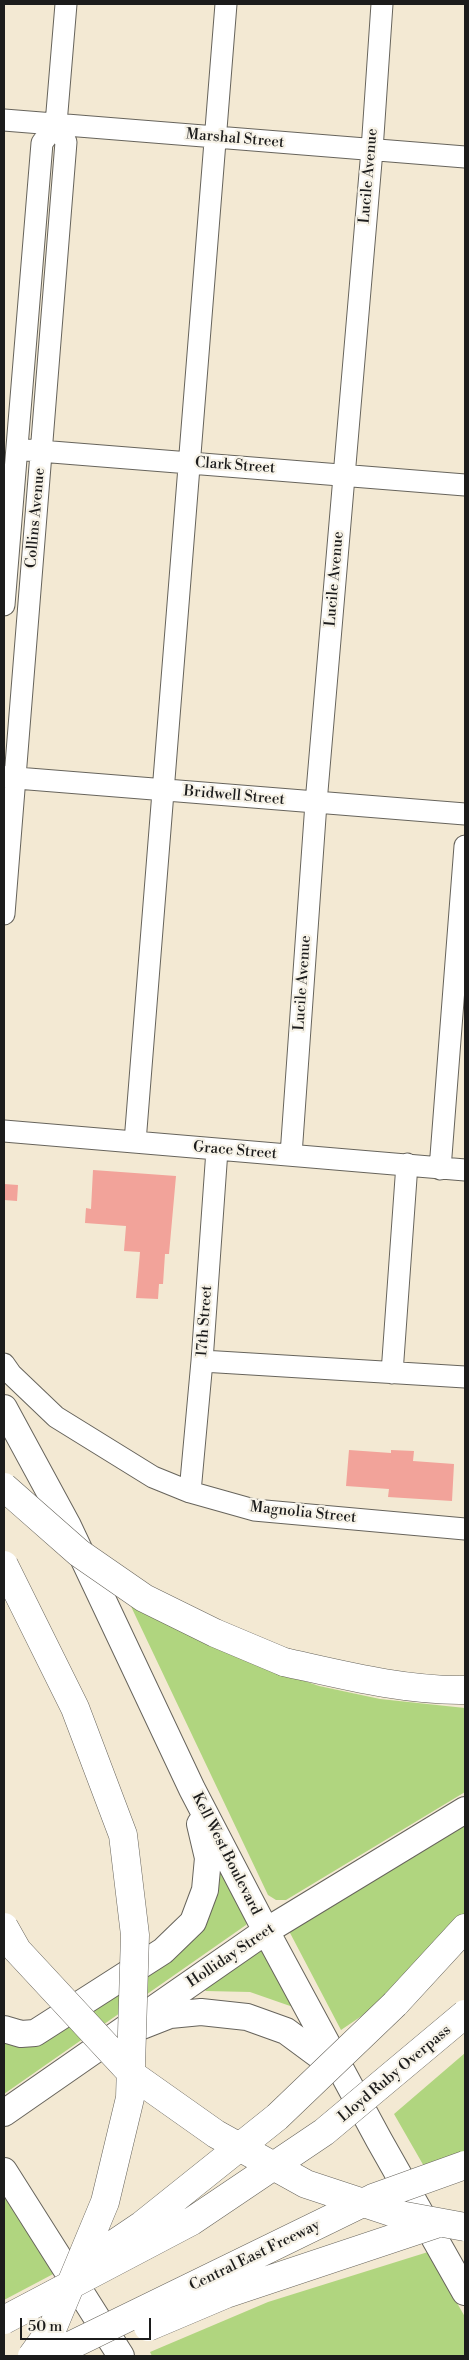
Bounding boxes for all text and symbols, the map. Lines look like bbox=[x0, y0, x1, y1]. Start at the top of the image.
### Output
street label: Marshal Street bbox=[185, 126, 285, 152]
street label: Lucile Avenue bbox=[356, 128, 382, 224]
street label: Clark Street bbox=[194, 454, 276, 478]
street label: Collins Avenue bbox=[23, 467, 49, 569]
street label: Lucile Avenue bbox=[322, 531, 348, 627]
street label: Bridwell Street bbox=[183, 783, 285, 809]
street label: Lucile Avenue bbox=[291, 935, 315, 1031]
street label: Grace Street bbox=[192, 1138, 278, 1164]
street label: 17th Street bbox=[194, 1285, 216, 1357]
street label: Magnolia Street bbox=[249, 1498, 357, 1528]
street label: Kell West Boulevard bbox=[187, 1790, 265, 1918]
street label: Holliday Street bbox=[184, 1920, 278, 1992]
street label: Lloyd Ruby Overpass bbox=[335, 2022, 455, 2126]
street label: Central East Freeway bbox=[187, 2217, 323, 2295]
scale bar bbox=[22, 2308, 154, 2340]
text: 50 m bbox=[28, 2317, 62, 2336]

